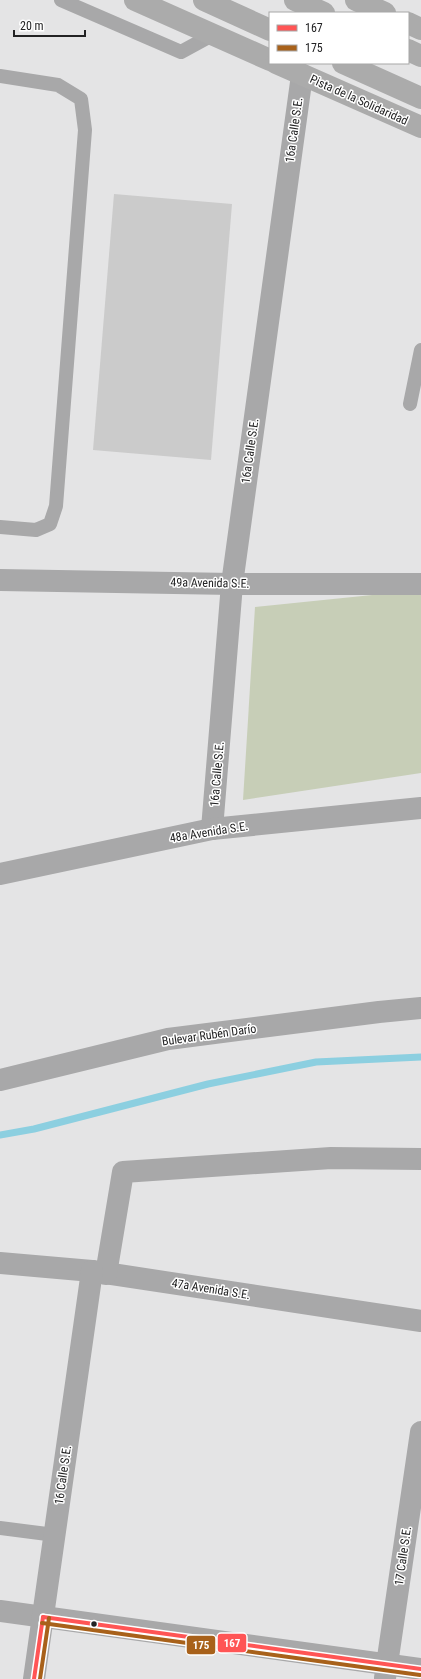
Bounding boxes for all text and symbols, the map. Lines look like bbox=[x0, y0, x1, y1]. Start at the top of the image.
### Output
scale bar bbox=[14, 12, 85, 38]
legend bbox=[269, 12, 409, 64]
text: 20 m bbox=[20, 19, 44, 33]
text: 167 bbox=[305, 21, 323, 35]
text: 175 bbox=[305, 41, 323, 55]
street label: Pista de la Solidaridad bbox=[308, 72, 410, 128]
street label: 16a Calle S.E. bbox=[283, 97, 305, 163]
street label: 16a Calle S.E. bbox=[239, 418, 261, 484]
street label: 49a Avenida S.E. bbox=[170, 575, 250, 591]
street label: 16a Calle S.E. bbox=[207, 741, 227, 807]
street label: 48a Avenida S.E. bbox=[169, 819, 249, 845]
street label: Bulevar Rubén Darío bbox=[161, 1021, 257, 1049]
street label: 47a Avenida S.E. bbox=[171, 1276, 251, 1302]
street label: 16 Calle S.E. bbox=[52, 1445, 74, 1505]
street label: 17 Calle S.E. bbox=[392, 1526, 414, 1586]
unlabelled marker bbox=[89, 1619, 99, 1629]
line badge: 167 bbox=[217, 1633, 247, 1653]
line badge: 175 bbox=[186, 1635, 216, 1655]
text: 167 bbox=[224, 1637, 241, 1650]
text: 175 bbox=[193, 1639, 210, 1652]

